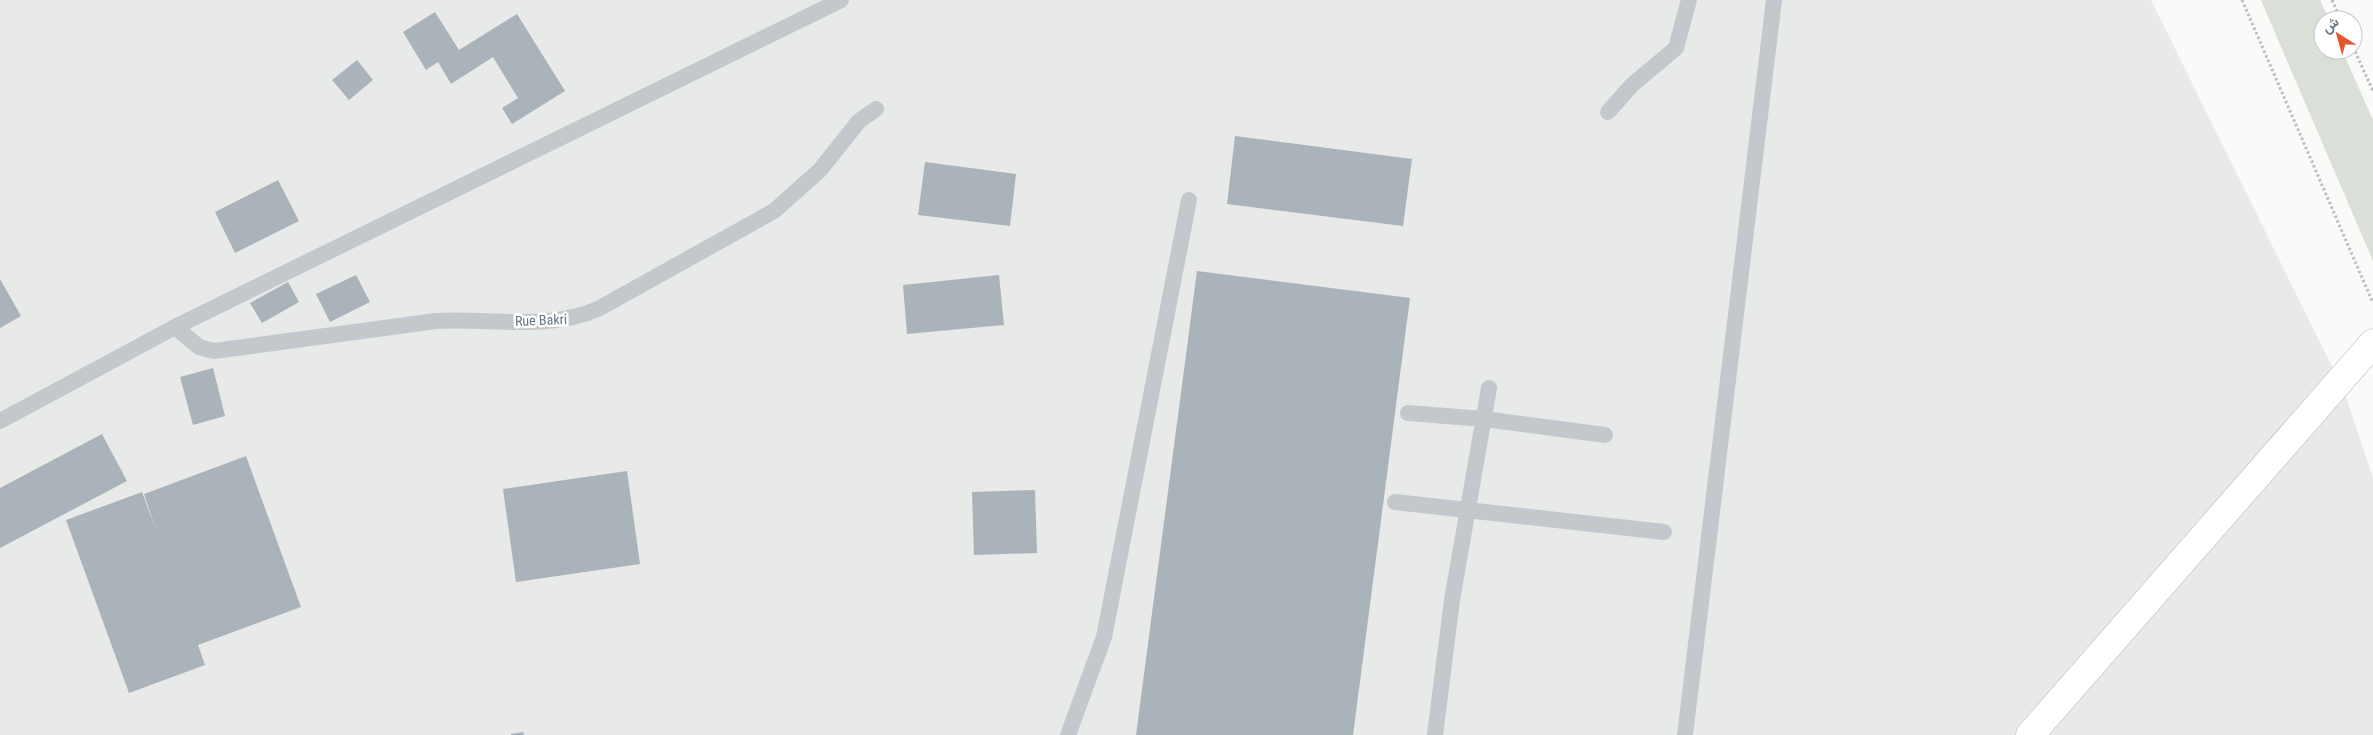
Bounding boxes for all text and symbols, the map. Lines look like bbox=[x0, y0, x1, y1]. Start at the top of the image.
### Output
north arrow bbox=[2313, 10, 2363, 60]
text: ش bbox=[2319, 13, 2342, 37]
street label: Rue Bakri bbox=[515, 311, 567, 329]

